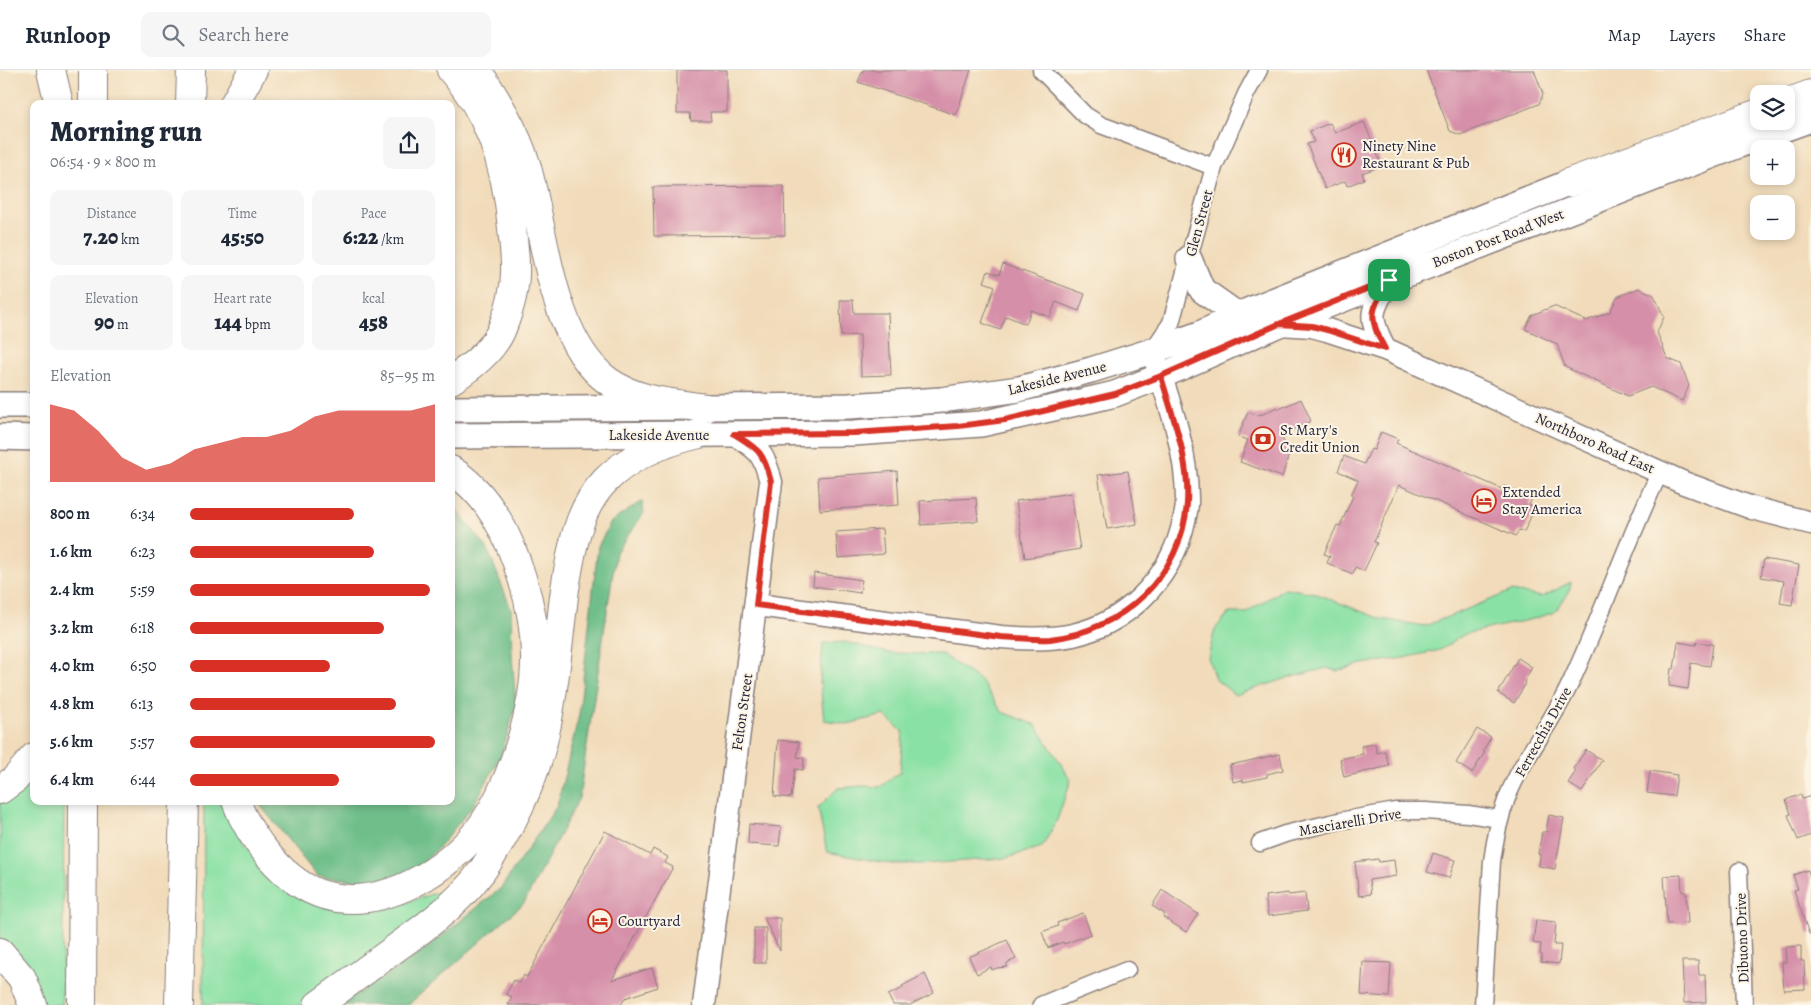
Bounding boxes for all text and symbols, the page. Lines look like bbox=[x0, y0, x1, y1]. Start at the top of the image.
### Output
search box bbox=[141, 12, 491, 57]
text: Runloop bbox=[25, 19, 111, 51]
icon: search bbox=[159, 21, 187, 49]
text: Search here bbox=[199, 22, 289, 48]
text: Map bbox=[1608, 23, 1641, 47]
text: Layers bbox=[1669, 23, 1716, 47]
text: Share bbox=[1744, 23, 1786, 47]
map controls bbox=[1750, 85, 1795, 240]
button: layers bbox=[1750, 85, 1795, 130]
text: Morning run bbox=[50, 113, 202, 151]
button: share bbox=[383, 117, 435, 169]
place label: Ninety Nine Restaurant & Pub bbox=[1362, 136, 1470, 173]
button: + bbox=[1750, 140, 1795, 185]
restaurant icon: Ninety Nine Restaurant & Pub bbox=[1331, 142, 1357, 168]
text: 06:54 · 9 × 800 m bbox=[50, 151, 156, 173]
street label: Glen Street bbox=[1181, 187, 1218, 259]
button: − bbox=[1750, 195, 1795, 240]
text: Distance bbox=[86, 204, 137, 223]
text: Time bbox=[228, 204, 257, 223]
text: Pace bbox=[361, 204, 386, 223]
street label: Boston Post Road West bbox=[1429, 204, 1567, 272]
text: 7.20 bbox=[83, 223, 118, 251]
text: 45:50 bbox=[221, 223, 264, 251]
text: 6:22 bbox=[343, 223, 378, 251]
text: km bbox=[118, 230, 140, 249]
text: /km bbox=[378, 230, 404, 249]
pin bbox=[1368, 259, 1410, 301]
icon: arrive bbox=[1375, 266, 1403, 294]
text: Elevation bbox=[85, 289, 138, 308]
text: Heart rate bbox=[213, 289, 272, 308]
text: kcal bbox=[362, 289, 385, 308]
text: 90 bbox=[94, 308, 114, 336]
text: 144 bbox=[214, 308, 242, 336]
text: 458 bbox=[359, 308, 388, 336]
text: m bbox=[114, 315, 129, 334]
text: bpm bbox=[242, 315, 271, 334]
street label: Lakeside Avenue bbox=[1006, 356, 1109, 400]
text: Elevation bbox=[50, 365, 111, 387]
text: 85–95 m bbox=[380, 365, 435, 387]
street label: Northboro Road East bbox=[1532, 408, 1658, 478]
place label: St Mary's Credit Union bbox=[1280, 420, 1360, 457]
street label: Lakeside Avenue bbox=[608, 425, 710, 445]
bank icon: St Mary's Credit Union bbox=[1250, 426, 1276, 452]
place label: Extended Stay America bbox=[1502, 482, 1582, 519]
hotel icon: Extended Stay America bbox=[1471, 488, 1497, 514]
text: 800 m bbox=[50, 503, 90, 525]
text: 6:34 bbox=[130, 503, 155, 525]
text: 1.6 km bbox=[50, 541, 92, 563]
text: 6:23 bbox=[130, 541, 155, 563]
text: 2.4 km bbox=[50, 579, 94, 601]
text: 5:59 bbox=[130, 579, 155, 601]
text: 3.2 km bbox=[50, 617, 93, 639]
text: 6:18 bbox=[130, 617, 154, 639]
text: 4.0 km bbox=[50, 655, 94, 677]
text: 6:50 bbox=[130, 655, 157, 677]
street label: Felton Street bbox=[727, 672, 757, 752]
street label: Ferrecchia Drive bbox=[1510, 683, 1576, 781]
text: 4.8 km bbox=[50, 693, 94, 715]
text: 6:13 bbox=[130, 693, 153, 715]
text: 5.6 km bbox=[50, 731, 93, 753]
text: 5:57 bbox=[130, 731, 154, 753]
text: 6.4 km bbox=[50, 769, 94, 791]
text: 6:44 bbox=[130, 769, 156, 791]
street label: Masciarelli Drive bbox=[1297, 803, 1403, 841]
street label: Dibuono Drive bbox=[1730, 892, 1754, 983]
hotel icon: Courtyard bbox=[587, 908, 613, 934]
place label: Courtyard bbox=[618, 911, 681, 931]

